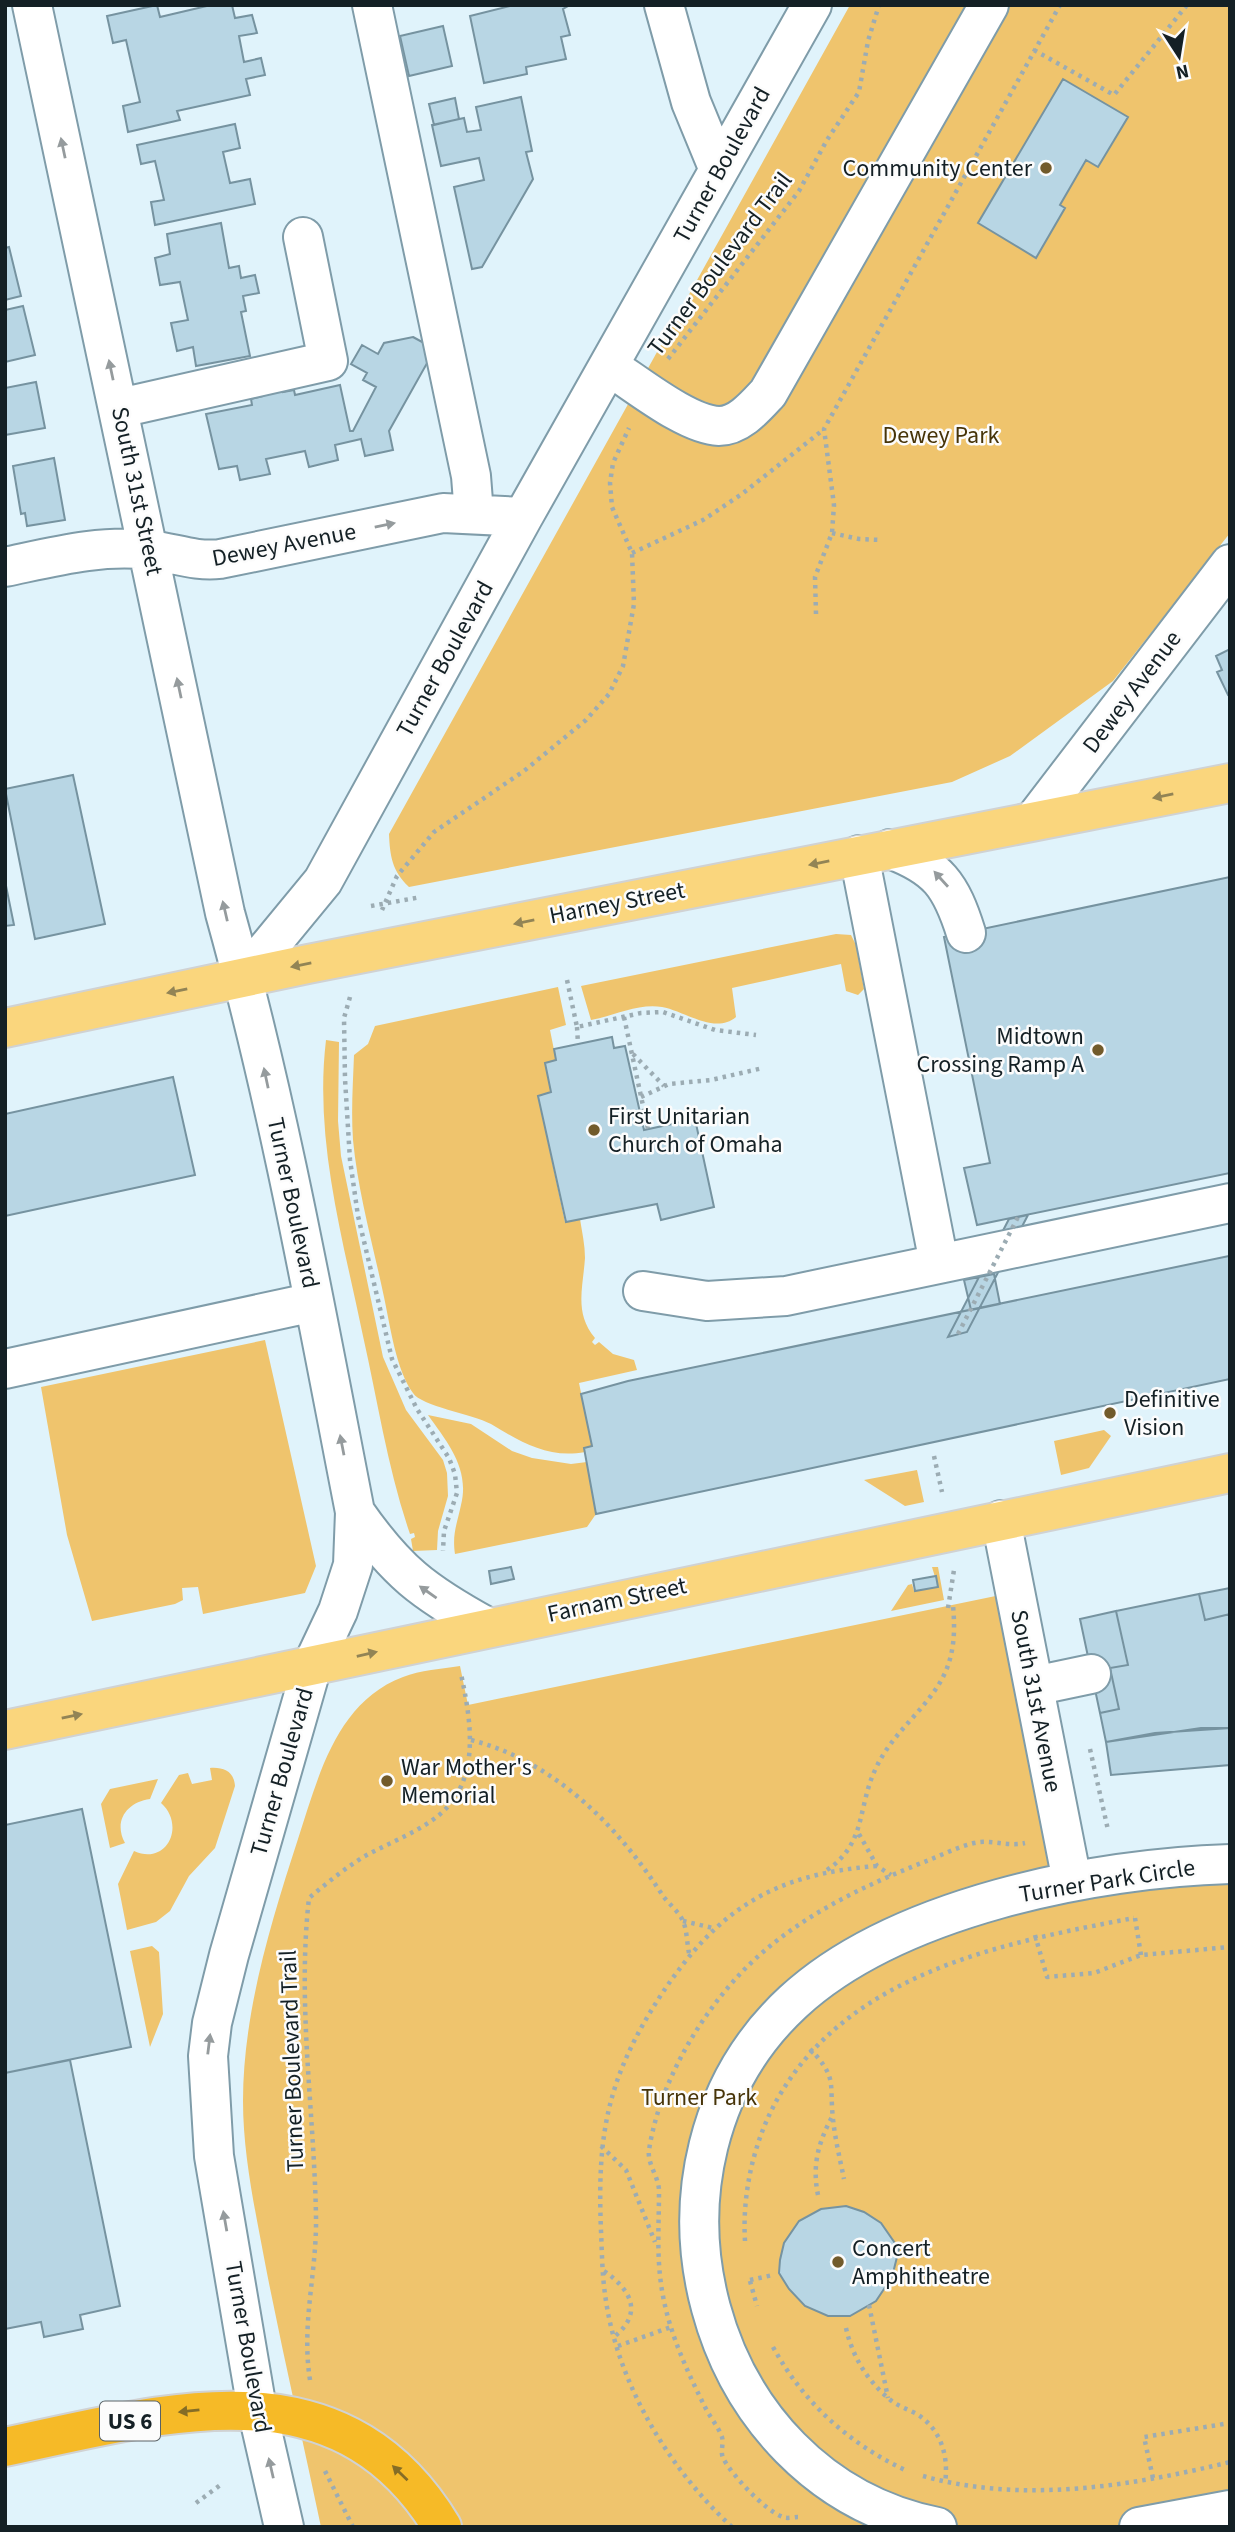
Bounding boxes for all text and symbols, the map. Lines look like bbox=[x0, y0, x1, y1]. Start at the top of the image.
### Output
north arrow bbox=[1144, 21, 1214, 91]
text: N bbox=[1173, 57, 1191, 86]
street label: Turner Boulevard bbox=[665, 80, 779, 250]
one-way arrow bbox=[57, 137, 68, 159]
place label: Community Center bbox=[843, 151, 1033, 186]
marker: Community Center bbox=[1038, 160, 1054, 176]
street label: Turner Boulevard Trail bbox=[639, 165, 801, 363]
one-way arrow bbox=[106, 359, 117, 381]
street label: South 31st Street bbox=[102, 404, 172, 578]
park label: Dewey Park bbox=[883, 418, 1000, 453]
street label: Dewey Avenue bbox=[209, 514, 359, 576]
one-way arrow bbox=[374, 520, 396, 531]
street label: Turner Boulevard bbox=[388, 574, 502, 744]
street label: Dewey Avenue bbox=[1074, 623, 1190, 761]
one-way arrow bbox=[173, 677, 184, 699]
one-way arrow bbox=[1152, 791, 1174, 802]
one-way arrow bbox=[808, 857, 830, 868]
one-way arrow bbox=[933, 871, 949, 888]
street label: Harney Street bbox=[546, 873, 688, 933]
one-way arrow bbox=[220, 900, 231, 922]
one-way arrow bbox=[513, 916, 535, 927]
one-way arrow bbox=[290, 960, 312, 971]
one-way arrow bbox=[166, 986, 188, 997]
place label: Midtown Crossing Ramp A bbox=[917, 1019, 1084, 1082]
marker: Midtown Crossing Ramp A bbox=[1090, 1042, 1106, 1058]
one-way arrow bbox=[260, 1067, 271, 1089]
place label: First Unitarian Church of Omaha bbox=[608, 1099, 783, 1162]
street label: Turner Boulevard bbox=[258, 1114, 328, 1292]
marker: First Unitarian Church of Omaha bbox=[586, 1122, 602, 1138]
place label: Definitive Vision bbox=[1124, 1382, 1220, 1445]
marker: Definitive Vision bbox=[1102, 1405, 1118, 1421]
one-way arrow bbox=[336, 1434, 347, 1456]
street label: Farnam Street bbox=[544, 1568, 690, 1632]
one-way arrow bbox=[419, 1585, 437, 1599]
street label: South 31st Avenue bbox=[1001, 1607, 1071, 1795]
one-way arrow bbox=[356, 1648, 378, 1659]
street label: Turner Boulevard bbox=[241, 1684, 323, 1860]
one-way arrow bbox=[61, 1710, 83, 1721]
place label: War Mother's Memorial bbox=[401, 1750, 532, 1813]
marker: War Mother's Memorial bbox=[379, 1773, 395, 1789]
street label: Turner Park Circle bbox=[1017, 1850, 1197, 1912]
street label: Turner Boulevard Trail bbox=[271, 1949, 313, 2173]
one-way arrow bbox=[204, 2033, 215, 2055]
park label: Turner Park bbox=[641, 2080, 757, 2115]
one-way arrow bbox=[219, 2210, 230, 2232]
place label: Concert Amphitheatre bbox=[852, 2231, 990, 2294]
marker: Concert Amphitheatre bbox=[830, 2254, 846, 2270]
street label: Turner Boulevard bbox=[216, 2258, 280, 2436]
road number: US 6 bbox=[100, 2402, 160, 2440]
one-way arrow bbox=[177, 2405, 199, 2416]
one-way arrow bbox=[265, 2457, 276, 2479]
one-way arrow bbox=[391, 2465, 409, 2481]

